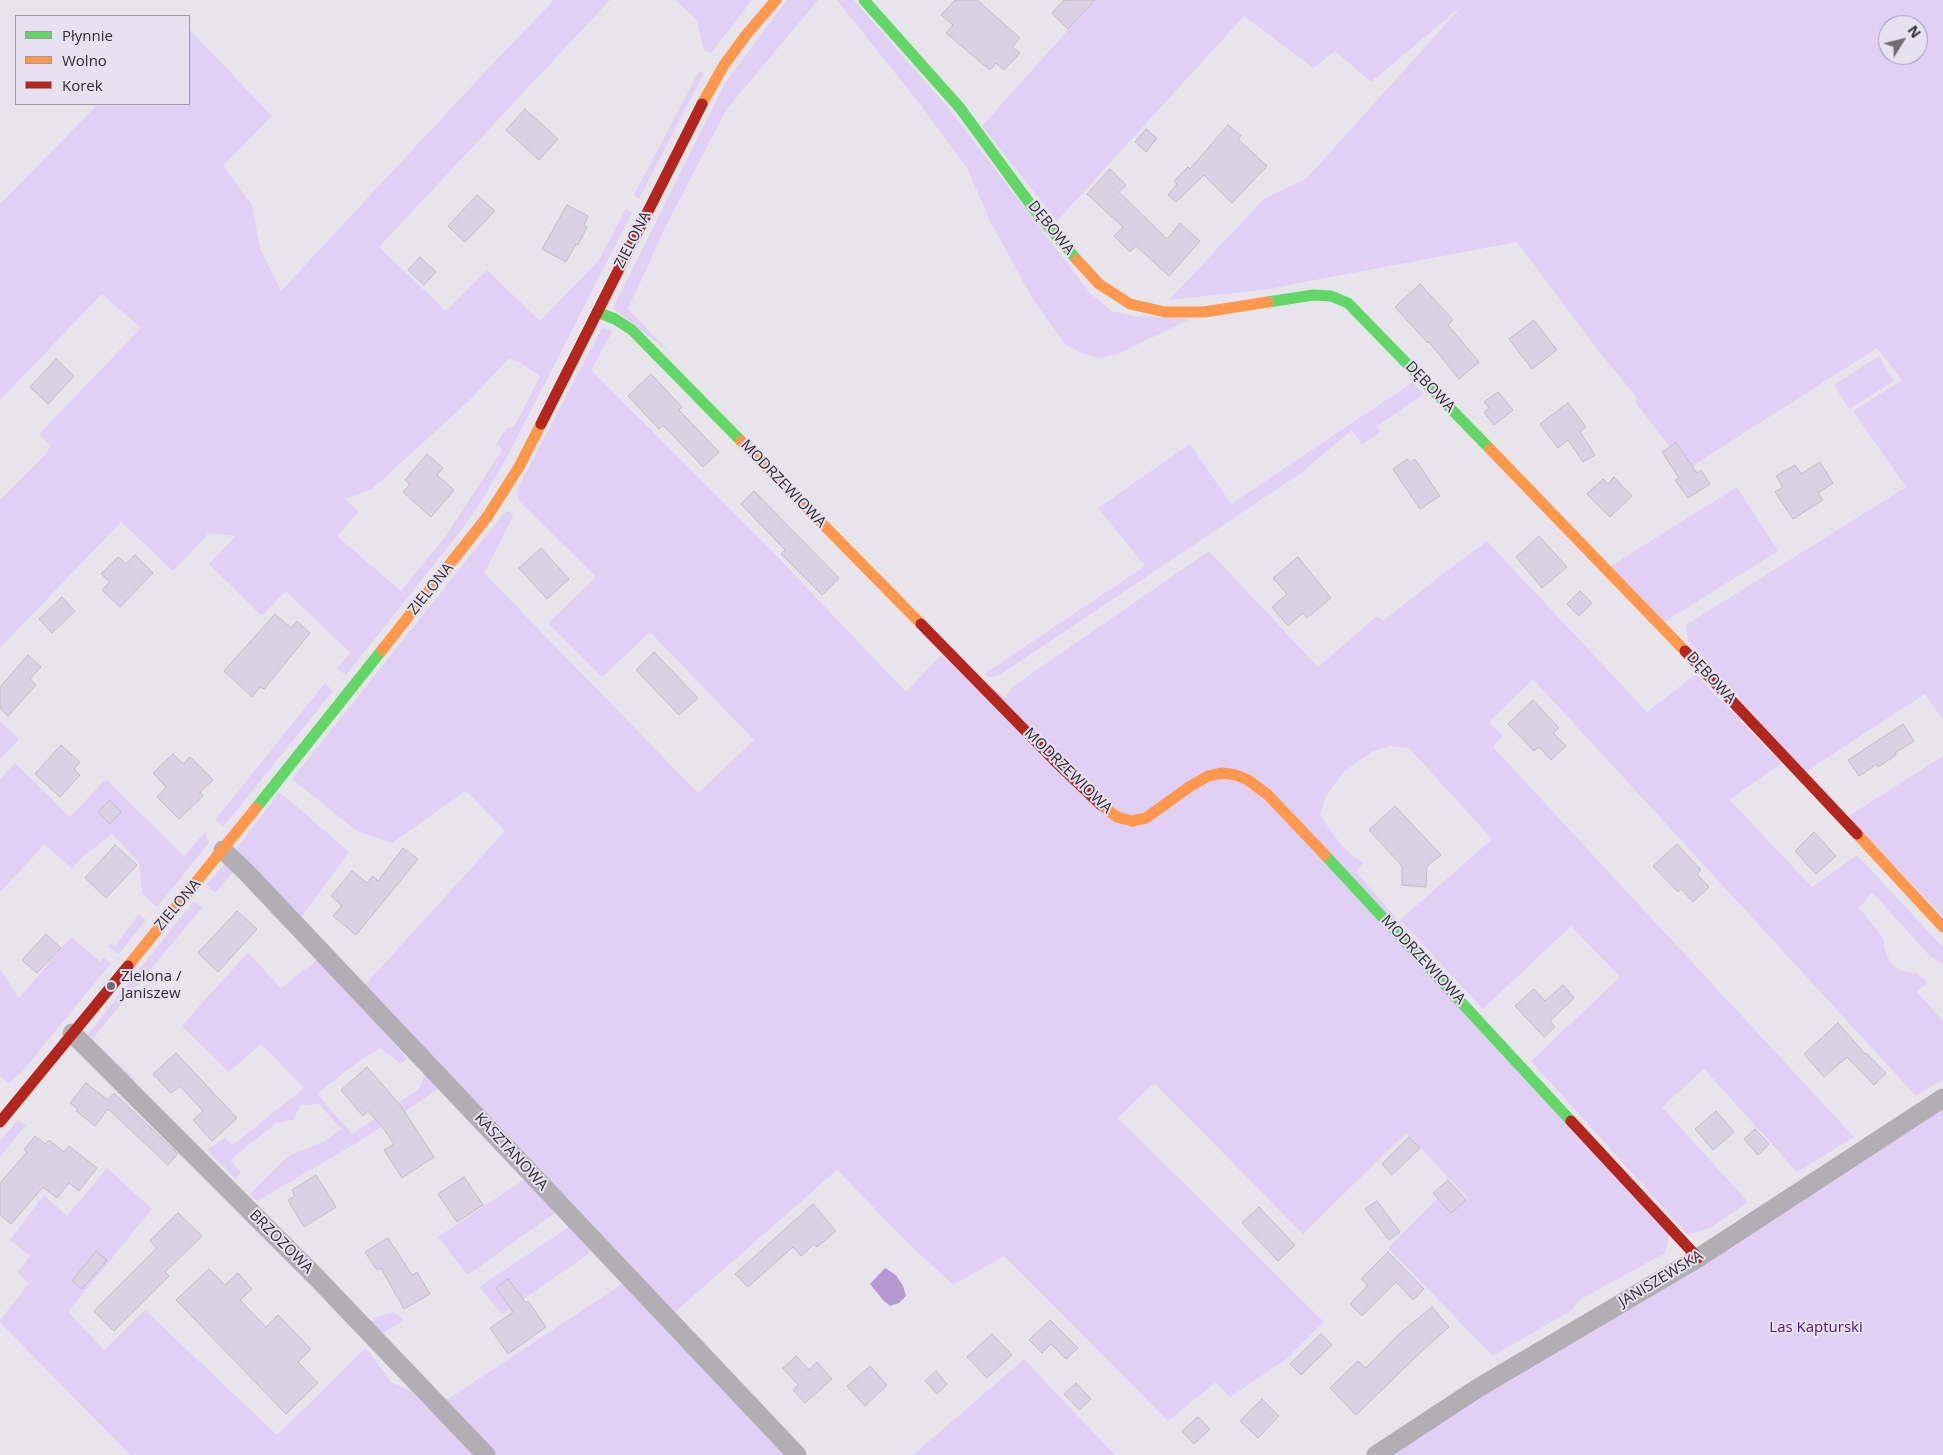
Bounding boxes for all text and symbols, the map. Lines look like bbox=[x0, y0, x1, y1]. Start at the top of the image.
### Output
legend bbox=[15, 15, 190, 105]
north arrow bbox=[1878, 15, 1928, 65]
text: N bbox=[1904, 21, 1926, 42]
text: Płynnie bbox=[62, 25, 113, 45]
text: Wolno bbox=[62, 50, 107, 70]
text: Korek bbox=[62, 75, 103, 95]
street label: DĘBOWA bbox=[1024, 198, 1078, 258]
street label: ZIELONA bbox=[611, 209, 655, 271]
street label: DĘBOWA bbox=[1401, 358, 1459, 416]
street label: MODRZEWIOWA bbox=[736, 436, 830, 532]
street label: ZIELONA bbox=[405, 559, 457, 619]
street label: DĘBOWA bbox=[1683, 648, 1739, 708]
street label: MODRZEWIOWA bbox=[1020, 724, 1116, 818]
street label: ZIELONA bbox=[151, 876, 205, 934]
street label: MODRZEWIOWA bbox=[1377, 912, 1469, 1008]
place label: Zielona / Janiszew bbox=[121, 968, 182, 1003]
marker: Zielona / Janiszew bbox=[105, 980, 117, 992]
street label: KASZTANOWA bbox=[470, 1109, 552, 1195]
street label: BRZOZOWA bbox=[245, 1206, 317, 1278]
street label: JANISZEWSKA bbox=[1616, 1247, 1706, 1311]
park label: Las Kapturski bbox=[1769, 1319, 1863, 1337]

